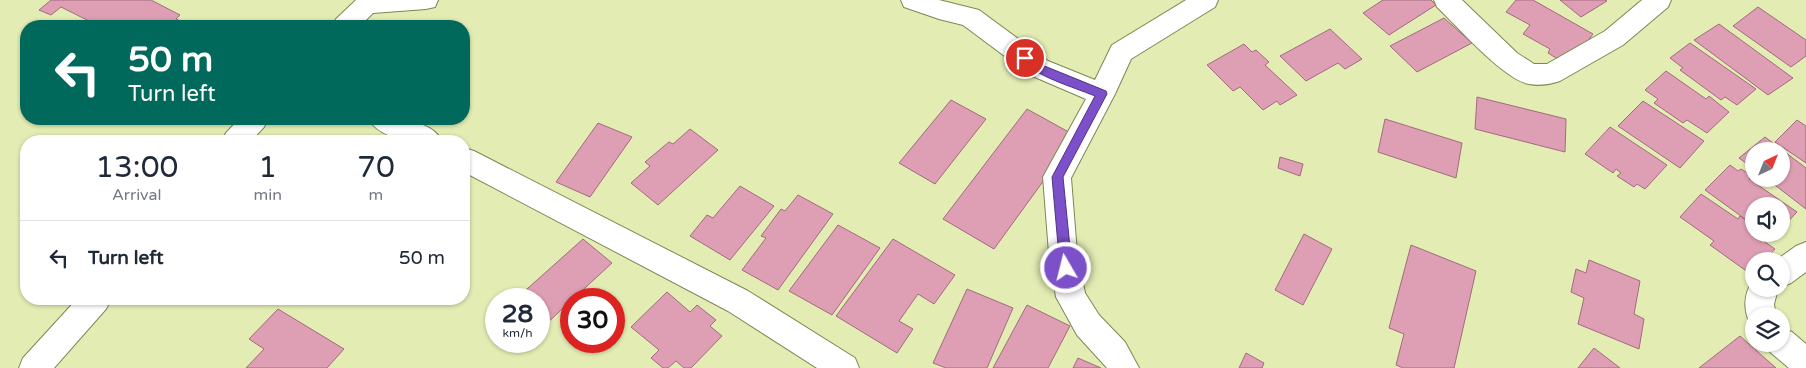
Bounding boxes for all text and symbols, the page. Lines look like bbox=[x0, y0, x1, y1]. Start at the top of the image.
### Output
pin bbox=[1004, 37, 1046, 79]
text: 50 m bbox=[128, 39, 213, 81]
icon: left bbox=[45, 40, 110, 105]
icon: arrive bbox=[1011, 44, 1039, 72]
text: Turn left bbox=[128, 81, 216, 107]
north arrow bbox=[1745, 142, 1790, 188]
map controls bbox=[1745, 142, 1790, 352]
text: 13:00 bbox=[95, 149, 178, 186]
text: 1 bbox=[258, 149, 277, 186]
text: 70 bbox=[357, 149, 395, 186]
text: Arrival bbox=[112, 185, 161, 205]
text: min bbox=[254, 185, 282, 205]
text: m bbox=[369, 185, 383, 205]
button: sound bbox=[1745, 197, 1790, 242]
position arrow bbox=[1039, 241, 1091, 293]
icon: left bbox=[45, 244, 73, 272]
text: Turn left bbox=[88, 247, 164, 269]
text: 50 m bbox=[399, 247, 445, 269]
button: search bbox=[1745, 252, 1790, 297]
speed limit sign: 30 bbox=[560, 288, 625, 353]
text: 28 bbox=[502, 299, 533, 329]
button: layers bbox=[1745, 307, 1790, 352]
text: km/h bbox=[502, 326, 533, 340]

